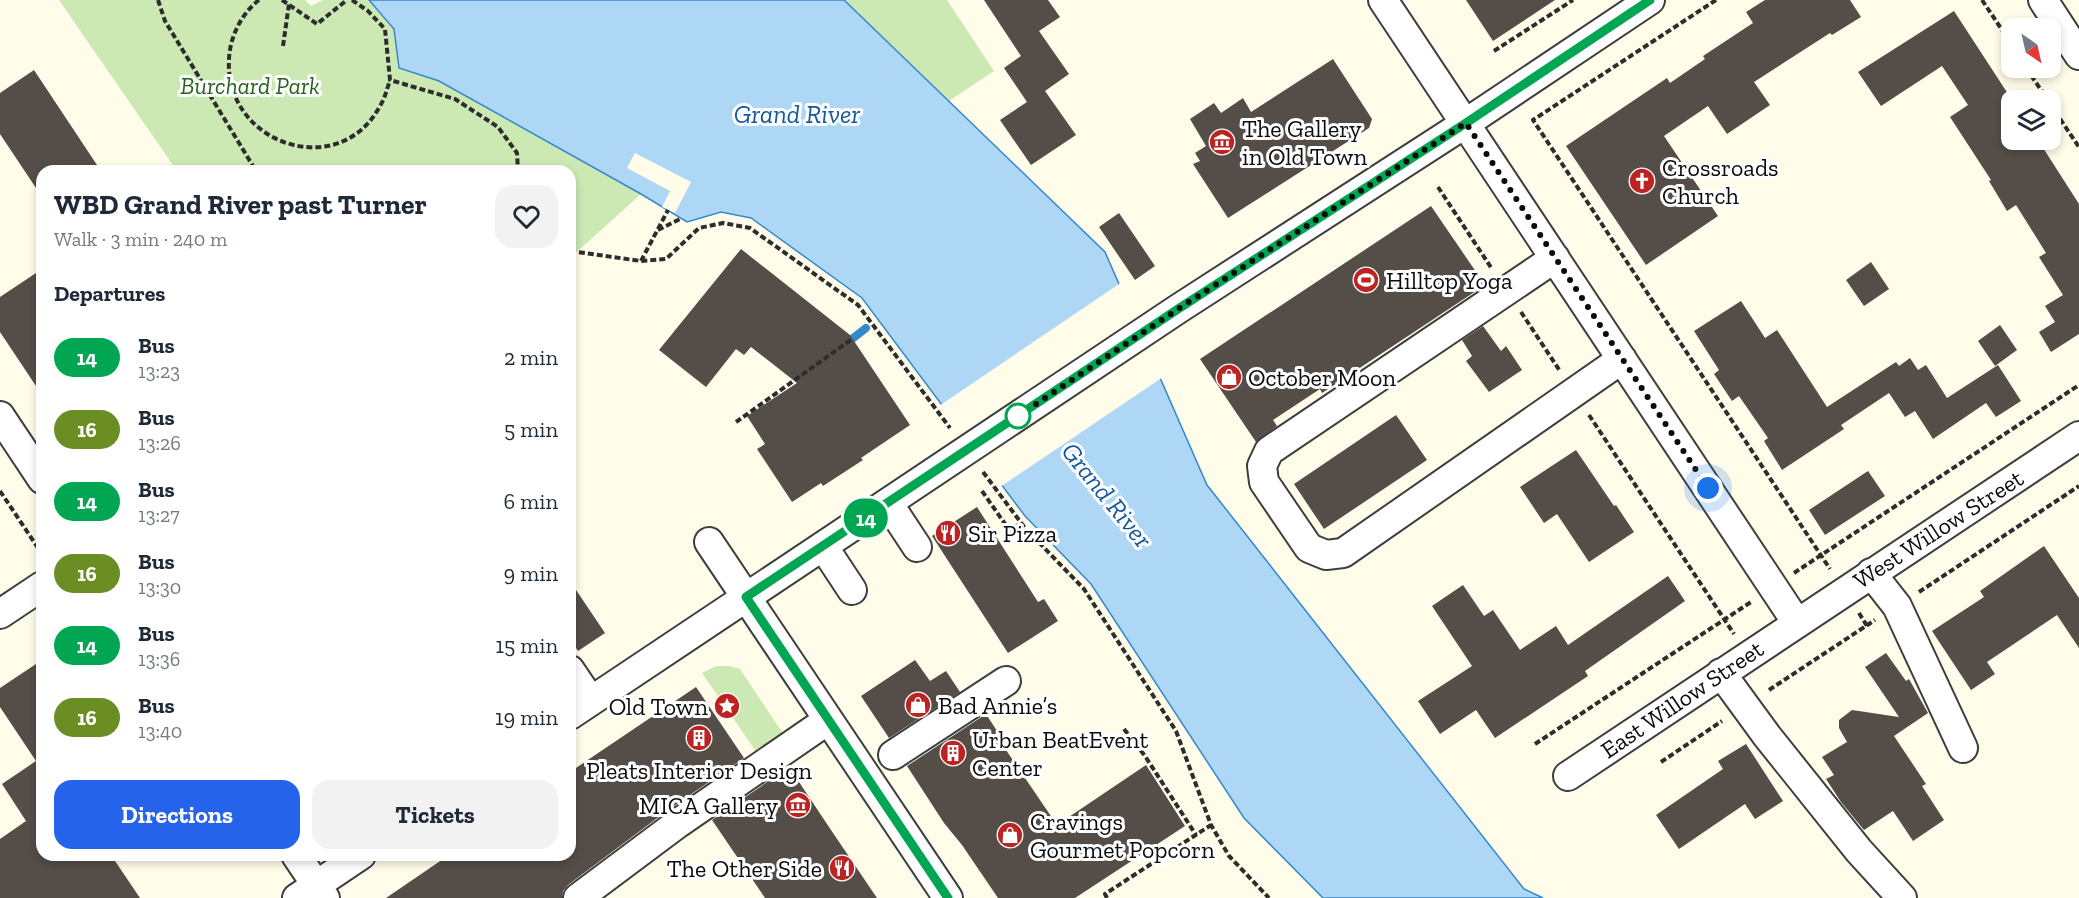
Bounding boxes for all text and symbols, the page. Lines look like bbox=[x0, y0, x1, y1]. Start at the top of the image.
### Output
north arrow bbox=[2001, 18, 2061, 78]
map controls bbox=[2001, 18, 2061, 150]
park label: Burchard Park bbox=[180, 71, 320, 100]
button: layers bbox=[2001, 90, 2061, 150]
water label: Grand River bbox=[734, 98, 860, 130]
place label: The Gallery in Old Town bbox=[1242, 114, 1368, 171]
museum icon: The Gallery in Old Town bbox=[1207, 127, 1237, 157]
place label: Crossroads Church bbox=[1662, 153, 1779, 210]
church icon: Crossroads Church bbox=[1627, 166, 1657, 196]
button: heart bbox=[495, 185, 558, 248]
text: WBD Grand River past Turner bbox=[54, 188, 427, 221]
text: Walk · 3 min · 240 m bbox=[54, 227, 227, 251]
sports icon: Hilltop Yoga bbox=[1351, 265, 1381, 295]
place label: Hilltop Yoga bbox=[1386, 266, 1513, 295]
text: Departures bbox=[54, 280, 165, 307]
text: Bus bbox=[138, 332, 175, 359]
text: 2 min bbox=[504, 344, 558, 371]
text: 14 bbox=[77, 345, 97, 370]
text: 13:23 bbox=[138, 359, 180, 383]
shop icon: October Moon bbox=[1214, 362, 1244, 392]
place label: October Moon bbox=[1248, 363, 1396, 392]
unlabelled marker bbox=[1005, 403, 1031, 429]
text: Bus bbox=[138, 404, 175, 431]
text: 5 min bbox=[504, 416, 558, 443]
text: 16 bbox=[77, 417, 97, 442]
text: 13:26 bbox=[138, 431, 181, 455]
water label: Grand River bbox=[1055, 436, 1159, 554]
street label: West Willow Street bbox=[1848, 463, 2028, 595]
your location bbox=[1693, 473, 1723, 503]
text: Bus bbox=[138, 476, 175, 503]
text: 6 min bbox=[504, 488, 558, 515]
text: 14 bbox=[77, 489, 97, 514]
line badge: 14 bbox=[839, 498, 893, 538]
text: 13:27 bbox=[138, 503, 180, 527]
text: 14 bbox=[856, 506, 876, 531]
restaurant icon: Sir Pizza bbox=[933, 518, 963, 548]
place label: Sir Pizza bbox=[968, 519, 1057, 548]
text: Bus bbox=[138, 548, 175, 575]
text: 9 min bbox=[504, 560, 558, 587]
text: 16 bbox=[77, 561, 97, 586]
text: 13:30 bbox=[138, 575, 181, 599]
text: Bus bbox=[138, 620, 175, 647]
text: 15 min bbox=[496, 632, 558, 659]
text: 14 bbox=[77, 633, 97, 658]
street label: East Willow Street bbox=[1595, 634, 1769, 764]
text: 13:36 bbox=[138, 647, 180, 671]
shop icon: Bad Annie’s bbox=[903, 690, 933, 720]
place icon: Old Town bbox=[712, 691, 742, 721]
place label: Bad Annie’s bbox=[938, 691, 1057, 720]
text: Bus bbox=[138, 692, 175, 719]
place label: Old Town bbox=[609, 692, 708, 721]
text: 19 min bbox=[495, 704, 558, 731]
text: 16 bbox=[77, 705, 97, 730]
text: 13:40 bbox=[138, 719, 182, 743]
building icon: Pleats Interior Design bbox=[684, 723, 714, 753]
place label: Urban BeatEvent Center bbox=[972, 725, 1149, 782]
building icon: Urban BeatEvent Center bbox=[938, 738, 968, 768]
place label: Pleats Interior Design bbox=[586, 756, 812, 785]
button: Directions bbox=[54, 780, 300, 849]
button: Tickets bbox=[312, 780, 558, 849]
museum icon: MICA Gallery bbox=[783, 790, 813, 820]
place label: MICA Gallery bbox=[639, 791, 779, 820]
place label: Cravings Gourmet Popcorn bbox=[1030, 807, 1215, 864]
shop icon: Cravings Gourmet Popcorn bbox=[995, 820, 1025, 850]
restaurant icon: The Other Side bbox=[827, 853, 857, 883]
place label: The Other Side bbox=[667, 854, 822, 883]

